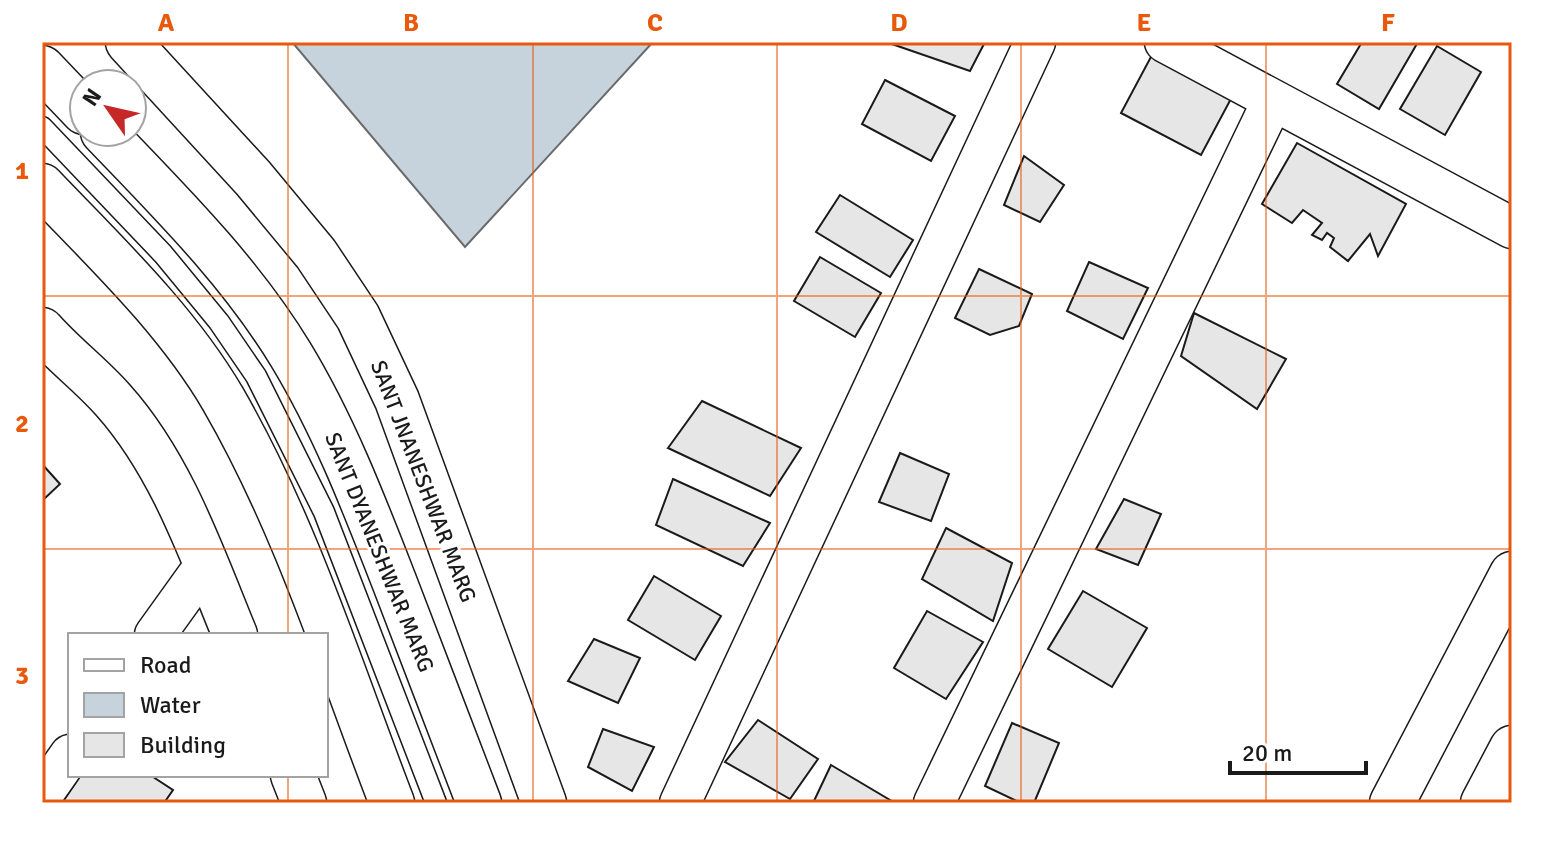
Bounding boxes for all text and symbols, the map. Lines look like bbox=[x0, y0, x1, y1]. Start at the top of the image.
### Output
text: A bbox=[158, 7, 175, 39]
text: B bbox=[403, 7, 419, 39]
text: C bbox=[647, 7, 663, 39]
text: D bbox=[890, 7, 908, 39]
text: E bbox=[1137, 7, 1151, 39]
text: F bbox=[1381, 7, 1395, 39]
north arrow bbox=[68, 68, 148, 148]
text: N bbox=[76, 83, 107, 111]
text: 1 bbox=[15, 155, 29, 187]
street label: SANT JNANESHWAR MARG bbox=[365, 356, 482, 606]
text: 2 bbox=[15, 408, 29, 440]
street label: SANT DYANESHWAR MARG bbox=[319, 428, 440, 676]
legend bbox=[68, 633, 328, 777]
text: Road bbox=[140, 650, 191, 680]
text: 3 bbox=[15, 660, 29, 692]
text: Water bbox=[140, 690, 201, 720]
scale bar bbox=[1230, 725, 1366, 775]
text: Building bbox=[140, 730, 226, 760]
text: 20 m bbox=[1242, 738, 1292, 768]

